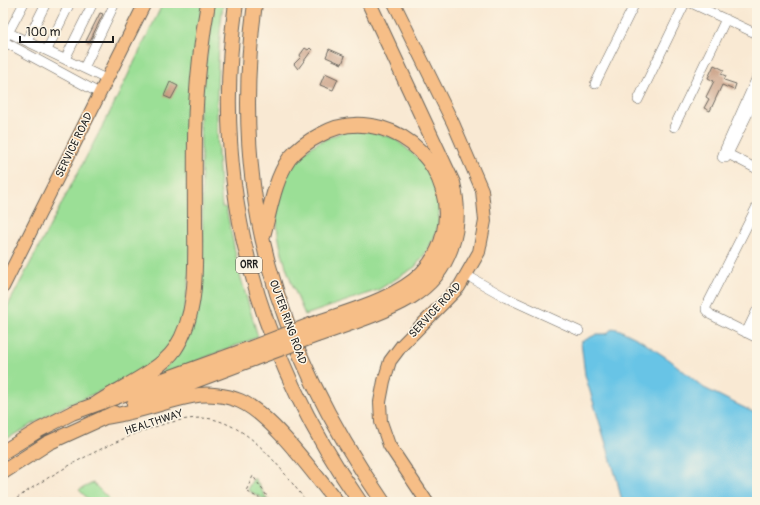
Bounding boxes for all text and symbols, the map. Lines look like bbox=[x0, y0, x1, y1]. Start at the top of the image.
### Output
scale bar bbox=[20, 18, 113, 44]
text: 100 m bbox=[26, 25, 61, 40]
street label: SERVICE ROAD bbox=[53, 110, 95, 180]
road number: ORR bbox=[236, 257, 262, 273]
street label: OUTER RING ROAD bbox=[267, 278, 309, 366]
street label: SERVICE ROAD bbox=[406, 280, 464, 340]
street label: HEALTHWAY bbox=[123, 406, 185, 438]

